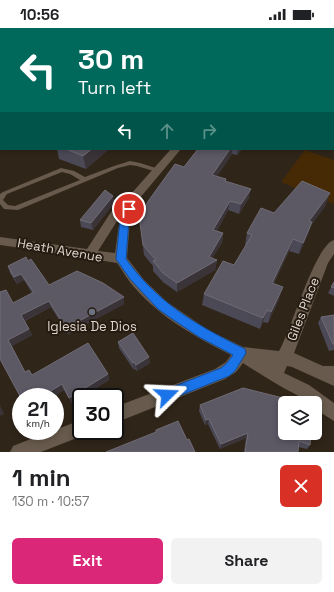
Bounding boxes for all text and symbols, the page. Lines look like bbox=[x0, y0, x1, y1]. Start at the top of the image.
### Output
text: 10:56 bbox=[20, 5, 59, 24]
text: 30 m bbox=[78, 41, 144, 77]
icon: left bbox=[12, 44, 64, 96]
text: Turn left bbox=[78, 76, 151, 99]
icon: left bbox=[114, 120, 136, 142]
icon: ahead bbox=[156, 120, 178, 142]
icon: right bbox=[198, 120, 220, 142]
pin bbox=[112, 192, 146, 226]
icon: arrive bbox=[118, 198, 140, 220]
street label: Heath Avenue bbox=[16, 234, 104, 266]
street label: Giles Place bbox=[283, 275, 323, 343]
marker: Iglesia De Dios bbox=[87, 307, 97, 317]
place label: Iglesia De Dios bbox=[47, 318, 137, 335]
position arrow bbox=[146, 374, 188, 416]
speed limit sign: 30 bbox=[72, 388, 124, 440]
text: 21 bbox=[28, 396, 48, 422]
map controls bbox=[278, 396, 322, 440]
button: layers bbox=[278, 396, 322, 440]
text: km/h bbox=[26, 417, 50, 430]
text: 1 min bbox=[12, 462, 71, 493]
button: close bbox=[280, 465, 322, 507]
text: 130 m · 10:57 bbox=[12, 493, 89, 510]
button: Exit bbox=[12, 538, 163, 584]
button: Share bbox=[171, 538, 322, 584]

